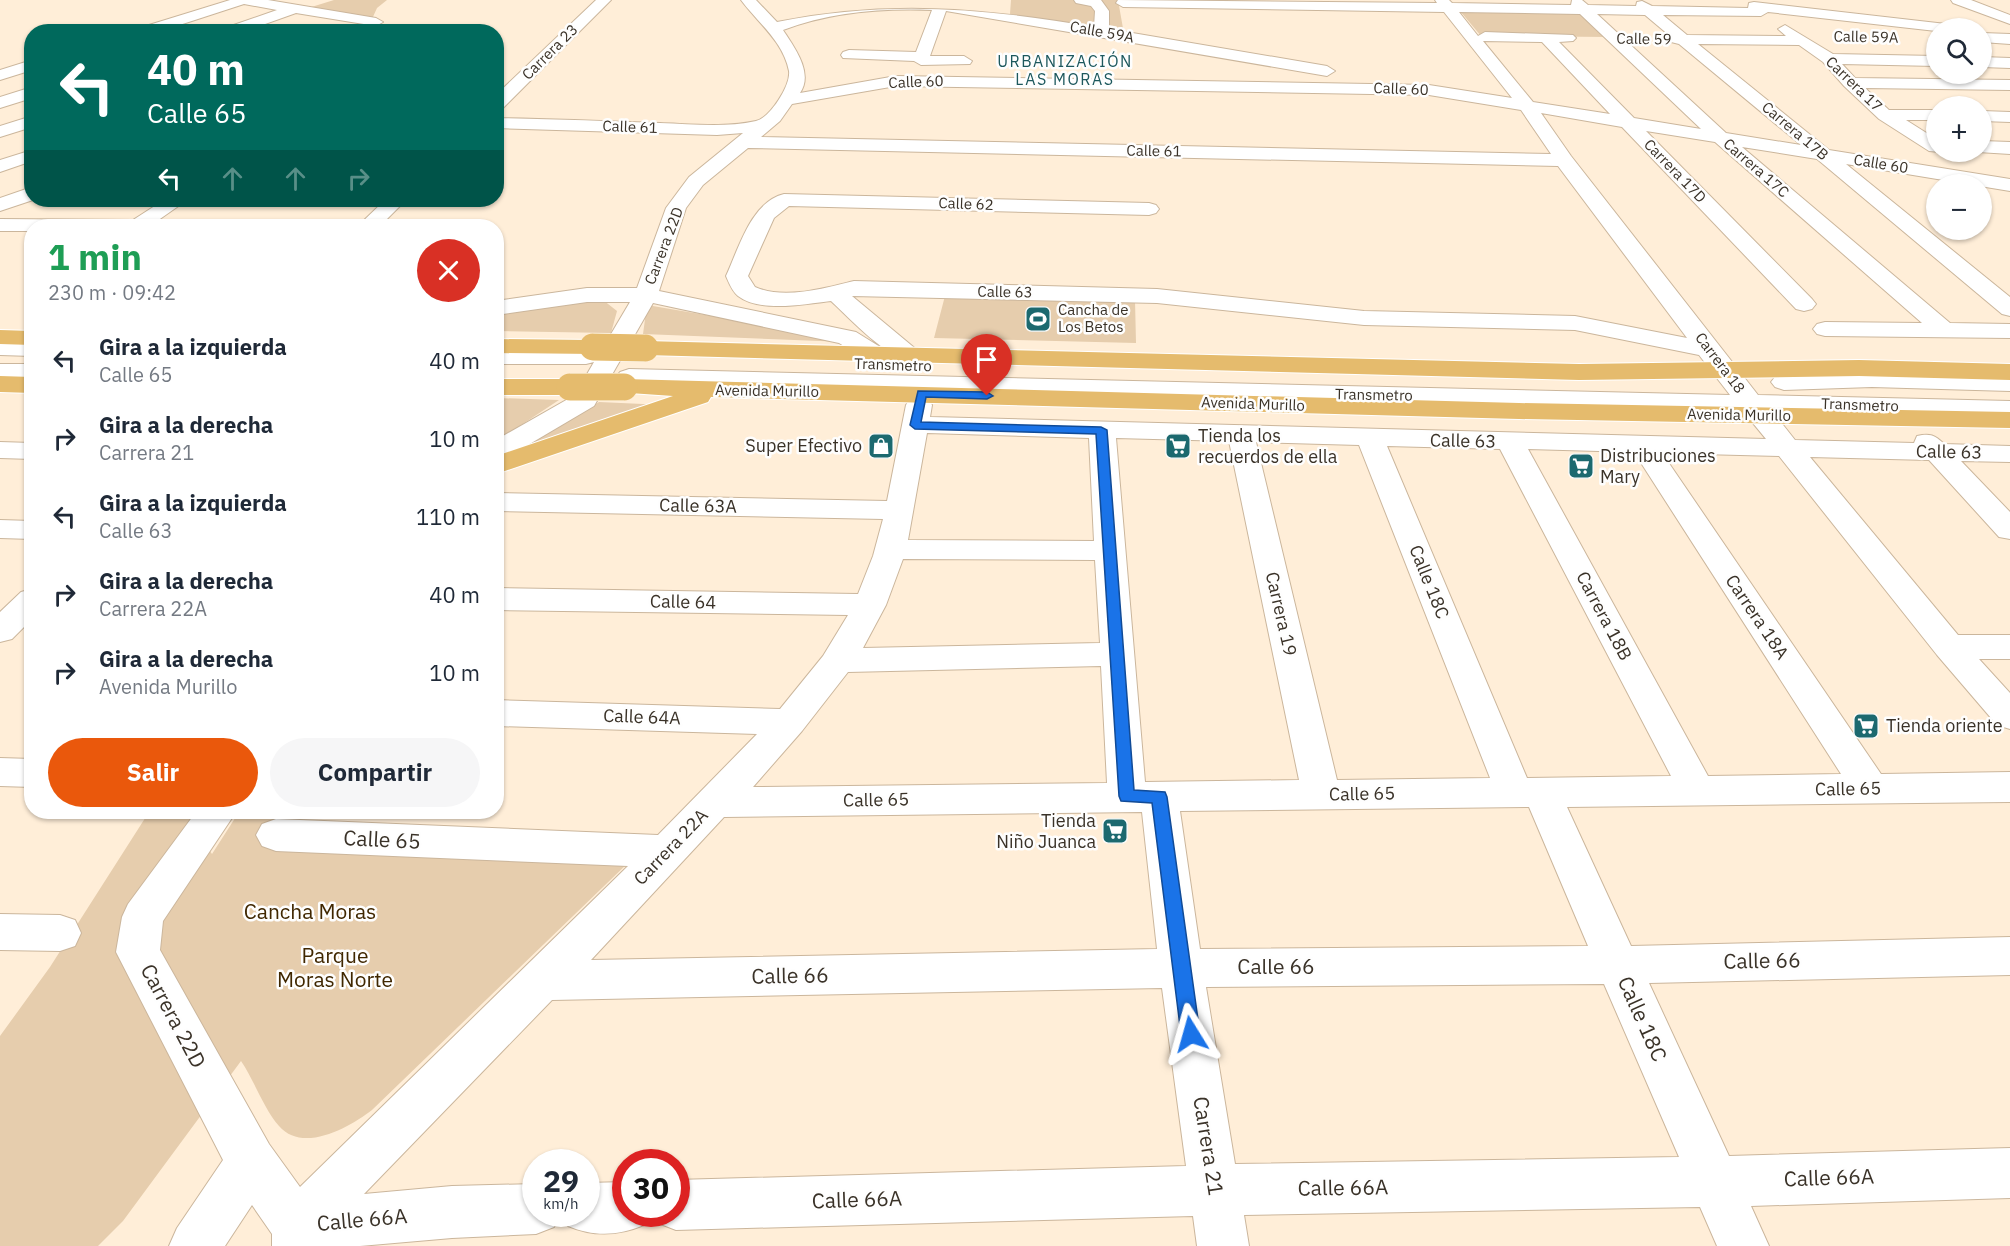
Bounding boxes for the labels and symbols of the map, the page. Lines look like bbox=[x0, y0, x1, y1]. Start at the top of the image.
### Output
street label: Calle 59A bbox=[1069, 17, 1136, 47]
street label: Carrera 23 bbox=[518, 20, 582, 84]
street label: Calle 59A bbox=[1833, 26, 1899, 47]
street label: Calle 59 bbox=[1616, 29, 1672, 48]
district label: URBANIZACIÓN LAS MORAS bbox=[997, 50, 1133, 89]
street label: Carrera 17 bbox=[1822, 52, 1887, 115]
street label: Calle 60 bbox=[888, 71, 944, 92]
street label: Calle 60 bbox=[1373, 78, 1429, 99]
street label: Carrera 17B bbox=[1758, 97, 1833, 164]
street label: Calle 61 bbox=[602, 116, 658, 137]
street label: Carrera 17C bbox=[1720, 134, 1793, 201]
street label: Carrera 17D bbox=[1640, 135, 1711, 207]
street label: Calle 61 bbox=[1126, 141, 1182, 160]
street label: Calle 60 bbox=[1852, 150, 1910, 177]
street label: Calle 62 bbox=[938, 193, 994, 214]
street label: Carrera 22D bbox=[640, 204, 687, 287]
street label: Calle 63 bbox=[977, 282, 1033, 301]
place label: Cancha de Los Betos bbox=[1058, 300, 1128, 336]
sports icon: Cancha de Los Betos bbox=[1023, 304, 1053, 334]
street label: Carrera 18 bbox=[1691, 328, 1750, 397]
pin bbox=[961, 334, 1012, 396]
street label: Transmetro bbox=[854, 354, 932, 375]
street label: Avenida Murillo bbox=[715, 380, 819, 401]
street label: Transmetro bbox=[1335, 384, 1413, 405]
street label: Avenida Murillo bbox=[1201, 392, 1305, 415]
street label: Transmetro bbox=[1821, 394, 1899, 415]
street label: Avenida Murillo bbox=[1687, 404, 1791, 425]
place label: Tienda los recuerdos de ella bbox=[1198, 424, 1338, 468]
street label: Calle 63 bbox=[1430, 428, 1496, 453]
shop icon: Super Efectivo bbox=[866, 431, 896, 461]
supermarket icon: Tienda los recuerdos de ella bbox=[1163, 431, 1193, 461]
place label: Super Efectivo bbox=[745, 434, 862, 457]
street label: Calle 63 bbox=[1916, 439, 1982, 464]
place label: Distribuciones Mary bbox=[1600, 444, 1716, 488]
supermarket icon: Distribuciones Mary bbox=[1566, 451, 1596, 481]
street label: Calle 63A bbox=[659, 493, 738, 518]
street label: Calle 18C bbox=[1404, 542, 1455, 622]
street label: Carrera 18B bbox=[1571, 567, 1637, 664]
street label: Carrera 19 bbox=[1261, 570, 1302, 658]
street label: Carrera 18A bbox=[1721, 570, 1794, 664]
street label: Calle 64 bbox=[650, 589, 717, 614]
street label: Calle 64A bbox=[603, 704, 682, 729]
supermarket icon: Tienda oriente bbox=[1851, 711, 1881, 741]
place label: Tienda oriente bbox=[1886, 714, 2003, 737]
street label: Calle 65 bbox=[1815, 776, 1881, 801]
street label: Calle 65 bbox=[1329, 781, 1395, 806]
street label: Calle 65 bbox=[843, 787, 909, 812]
street label: Carrera 22A bbox=[629, 803, 713, 890]
place label: Tienda Niño Juanca bbox=[996, 809, 1096, 853]
supermarket icon: Tienda Niño Juanca bbox=[1100, 816, 1130, 846]
street label: Calle 65 bbox=[343, 823, 421, 855]
park label: Cancha Moras bbox=[244, 897, 376, 925]
park label: Parque Moras Norte bbox=[277, 941, 393, 993]
street label: Calle 66 bbox=[1723, 945, 1801, 975]
street label: Calle 66 bbox=[1237, 952, 1315, 980]
street label: Carrera 22D bbox=[135, 959, 213, 1073]
street label: Calle 66 bbox=[751, 960, 829, 990]
street label: Calle 18C bbox=[1612, 972, 1674, 1066]
position arrow bbox=[1159, 1002, 1223, 1066]
street label: Carrera 21 bbox=[1187, 1094, 1231, 1197]
speed limit sign: 30 bbox=[612, 1149, 690, 1227]
street label: Calle 66A bbox=[1783, 1161, 1875, 1193]
street label: Calle 66A bbox=[1297, 1172, 1389, 1202]
street label: Calle 66A bbox=[811, 1183, 903, 1215]
street label: Calle 66A bbox=[315, 1201, 408, 1237]

